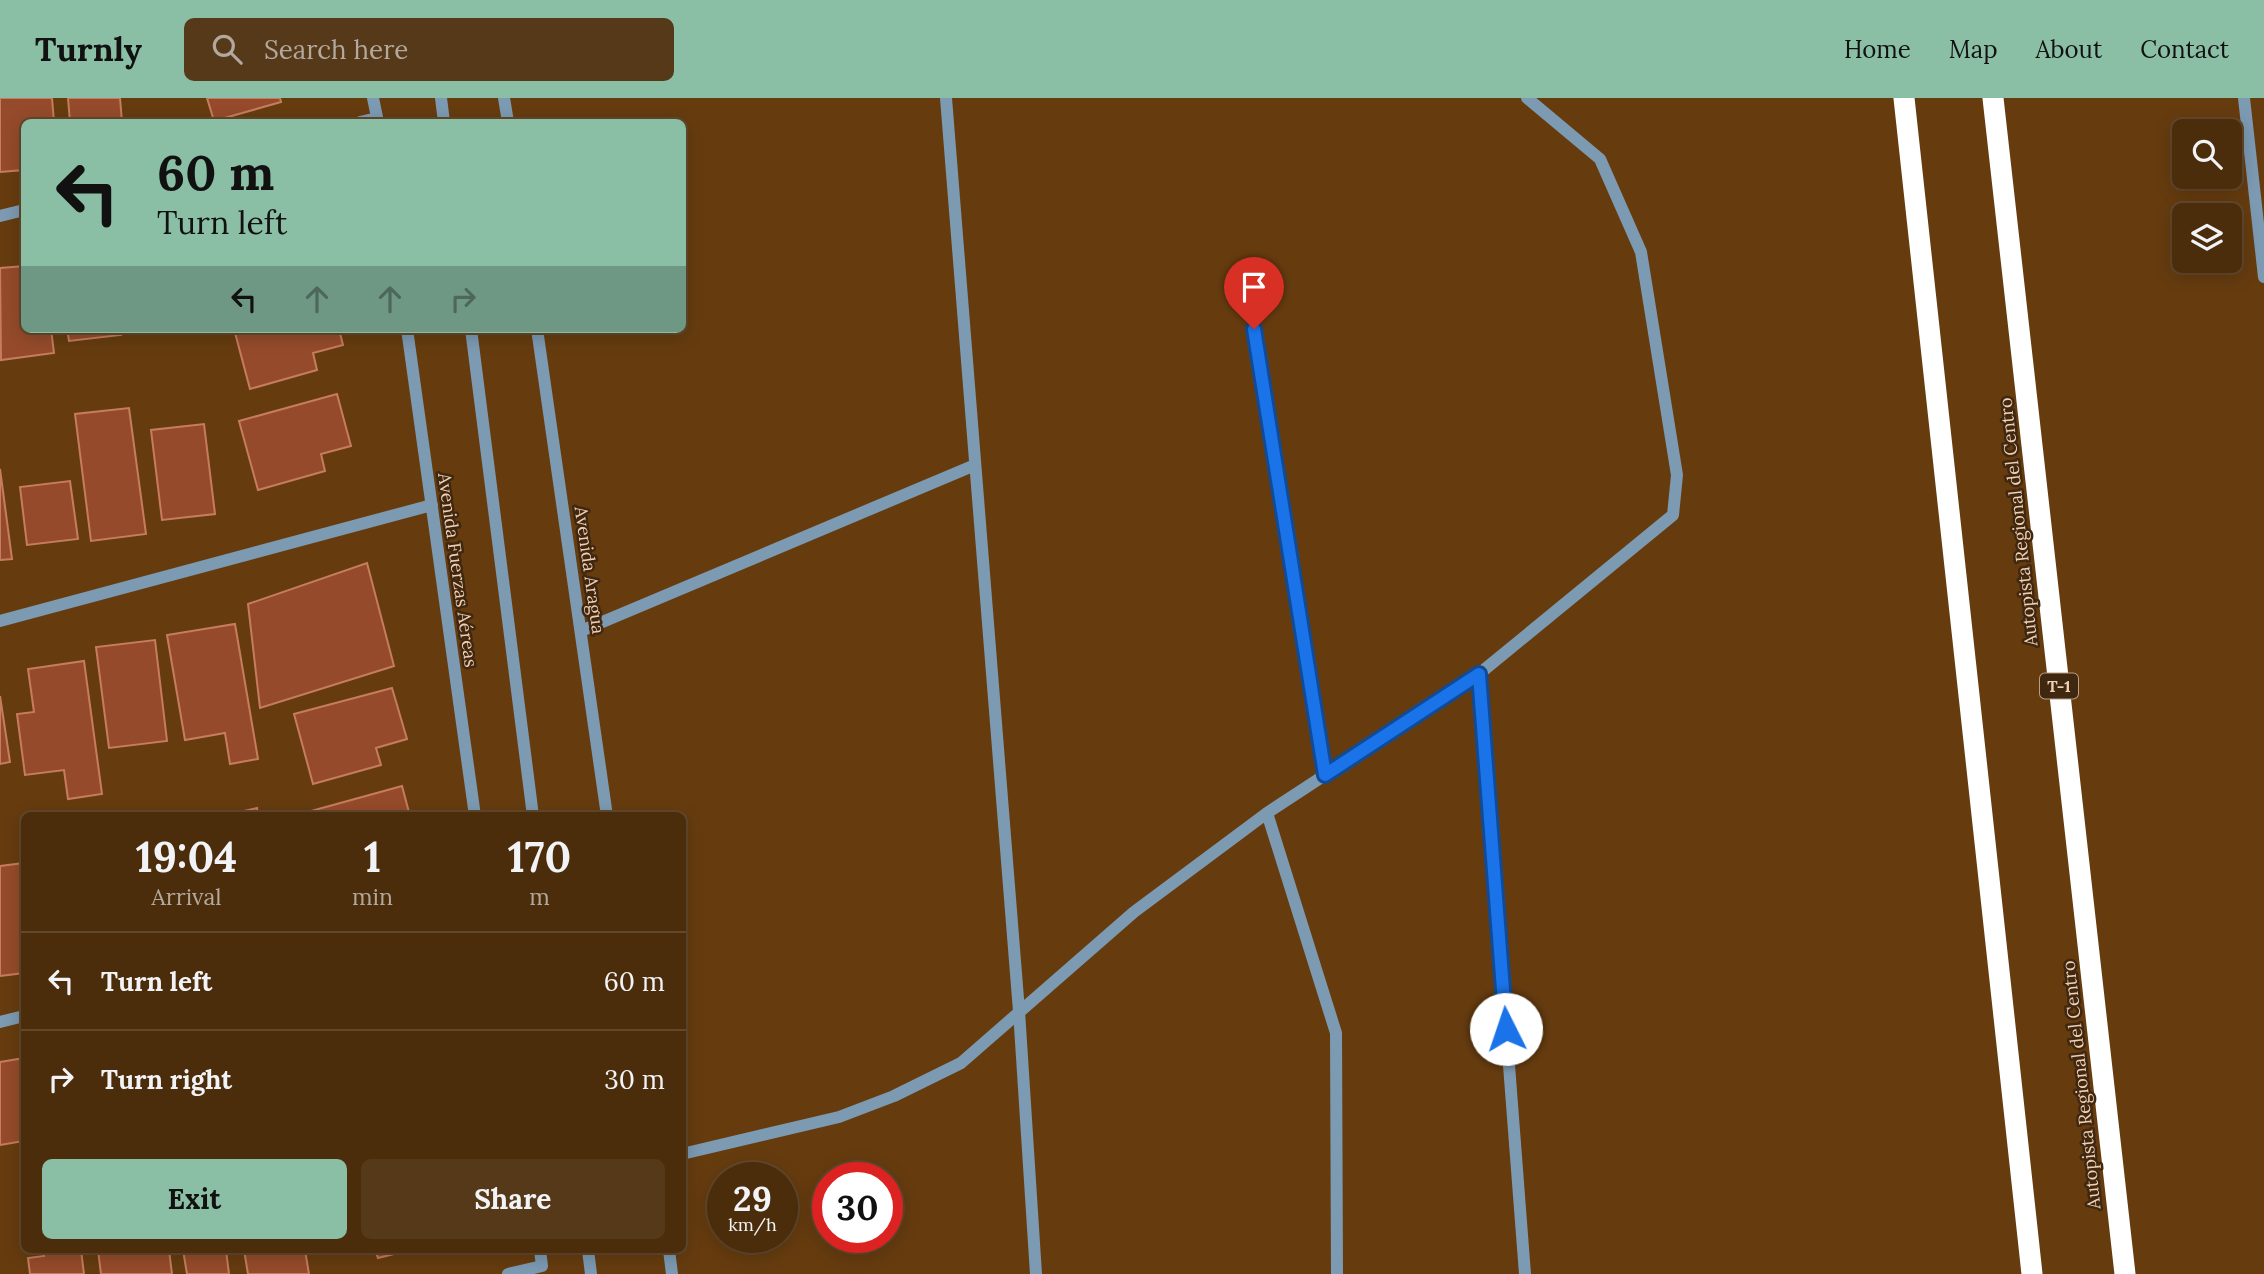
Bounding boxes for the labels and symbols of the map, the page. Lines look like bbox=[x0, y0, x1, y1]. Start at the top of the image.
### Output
pin bbox=[1224, 257, 1284, 329]
street label: Autopista Regional del Centro bbox=[1994, 397, 2043, 648]
street label: Avenida Fuerzas Aéreas bbox=[433, 470, 483, 669]
street label: Avenida Aragua bbox=[570, 504, 610, 635]
road number: T-1 bbox=[2040, 674, 2078, 698]
street label: Autopista Regional del Centro bbox=[2057, 960, 2106, 1211]
position arrow bbox=[1469, 992, 1543, 1066]
speed limit sign: 30 bbox=[812, 1162, 903, 1253]

